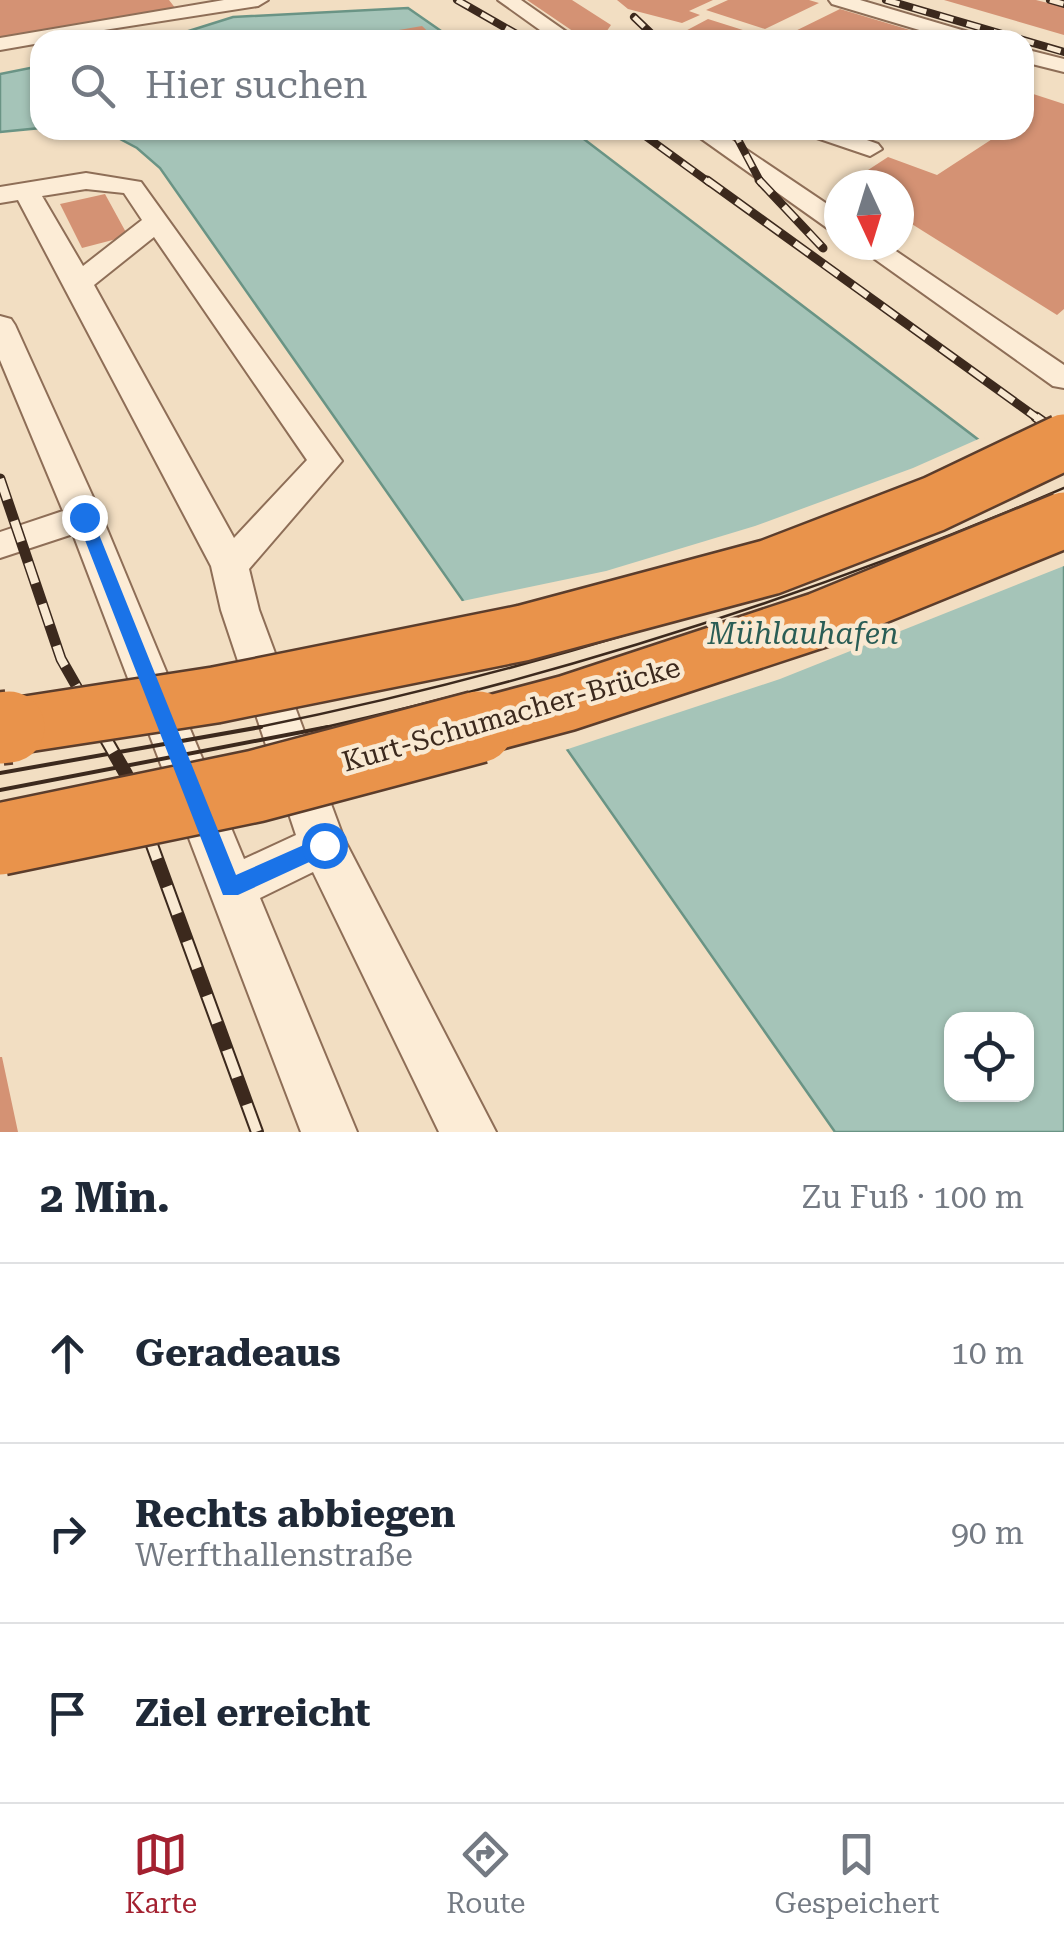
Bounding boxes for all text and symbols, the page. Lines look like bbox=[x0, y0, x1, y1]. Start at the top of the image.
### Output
search box bbox=[30, 30, 1034, 140]
icon: search bbox=[65, 58, 120, 113]
text: Hier suchen bbox=[145, 63, 368, 107]
north arrow bbox=[824, 170, 914, 260]
route end bbox=[62, 495, 108, 541]
water label: Mühlauhafen bbox=[707, 616, 898, 651]
street label: Kurt-Schumacher-Brücke bbox=[338, 650, 684, 779]
route start bbox=[302, 823, 348, 869]
map controls bbox=[944, 1012, 1034, 1102]
button: locate bbox=[944, 1012, 1034, 1102]
text: 2 Min. bbox=[40, 1173, 170, 1222]
text: Zu Fuß · 100 m bbox=[802, 1178, 1024, 1216]
icon: ahead bbox=[40, 1326, 95, 1381]
text: Geradeaus bbox=[135, 1331, 341, 1375]
text: 10 m bbox=[951, 1334, 1024, 1372]
text: Rechts abbiegen bbox=[135, 1492, 456, 1536]
icon: right bbox=[40, 1506, 95, 1561]
text: 90 m bbox=[951, 1514, 1024, 1552]
text: Werfthallenstraße bbox=[135, 1536, 413, 1574]
icon: arrive bbox=[40, 1686, 95, 1741]
text: Ziel erreicht bbox=[135, 1691, 370, 1735]
tab: Karte bbox=[125, 1827, 197, 1920]
tab: Route bbox=[446, 1827, 525, 1920]
tab: Gespeichert bbox=[774, 1827, 939, 1920]

